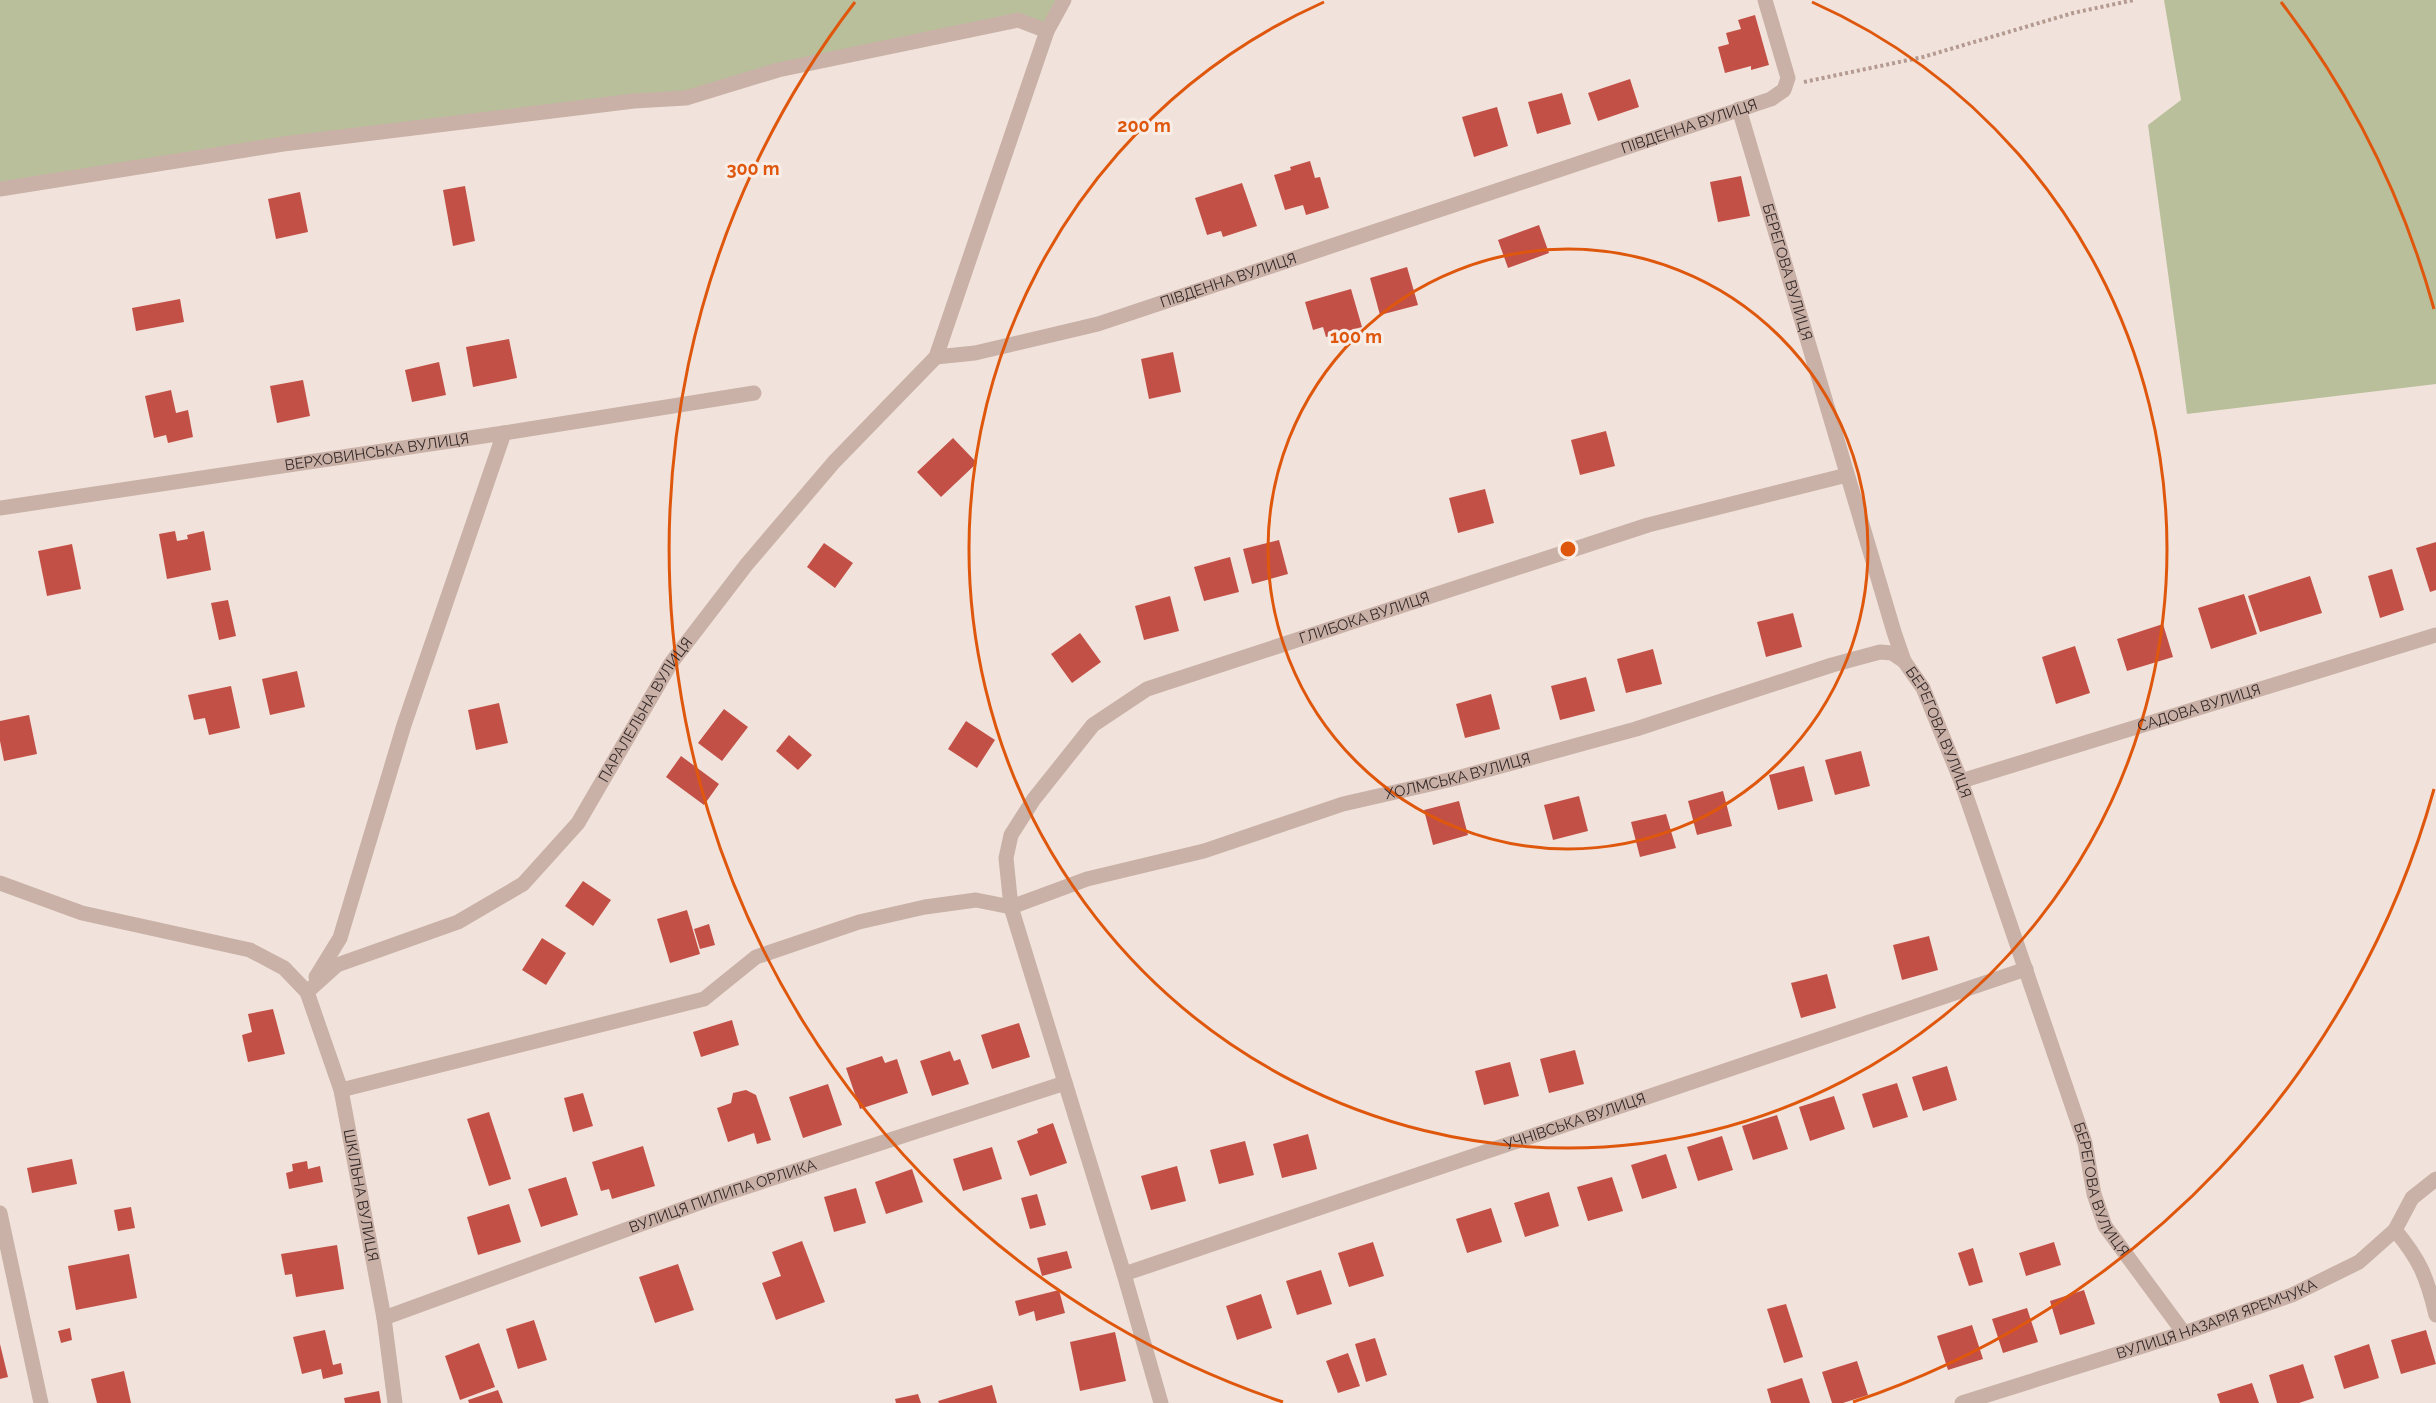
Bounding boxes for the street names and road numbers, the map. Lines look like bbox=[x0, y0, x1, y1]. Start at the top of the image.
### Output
street label: ПІВДЕННА ВУЛИЦЯ bbox=[1619, 95, 1760, 157]
street label: БЕРЕГОВА ВУЛИЦЯ bbox=[1759, 201, 1816, 343]
street label: ПІВДЕННА ВУЛИЦЯ bbox=[1158, 249, 1299, 312]
street label: ВЕРХОВИНСЬКА ВУЛИЦЯ bbox=[283, 429, 470, 475]
street label: ГЛИБОКА ВУЛИЦЯ bbox=[1297, 588, 1432, 648]
street label: ПАРАЛЕЛЬНА ВУЛИЦЯ bbox=[595, 634, 696, 786]
street label: БЕРЕГОВА ВУЛИЦЯ bbox=[1902, 663, 1975, 800]
street label: САДОВА ВУЛИЦЯ bbox=[2135, 680, 2263, 735]
street label: ХОЛМСЬКА ВУЛИЦЯ bbox=[1383, 749, 1532, 803]
street label: УЧНІВСЬКА ВУЛИЦЯ bbox=[1502, 1089, 1648, 1154]
street label: БЕРЕГОВА ВУЛИЦЯ bbox=[2070, 1120, 2133, 1260]
street label: ШКІЛЬНА ВУЛИЦЯ bbox=[340, 1128, 382, 1263]
street label: ВУЛИЦЯ ПИЛИПА ОРЛИКА bbox=[626, 1156, 819, 1237]
street label: ВУЛИЦЯ НАЗАРІЯ ЯРЕМЧУКА bbox=[2114, 1275, 2320, 1363]

